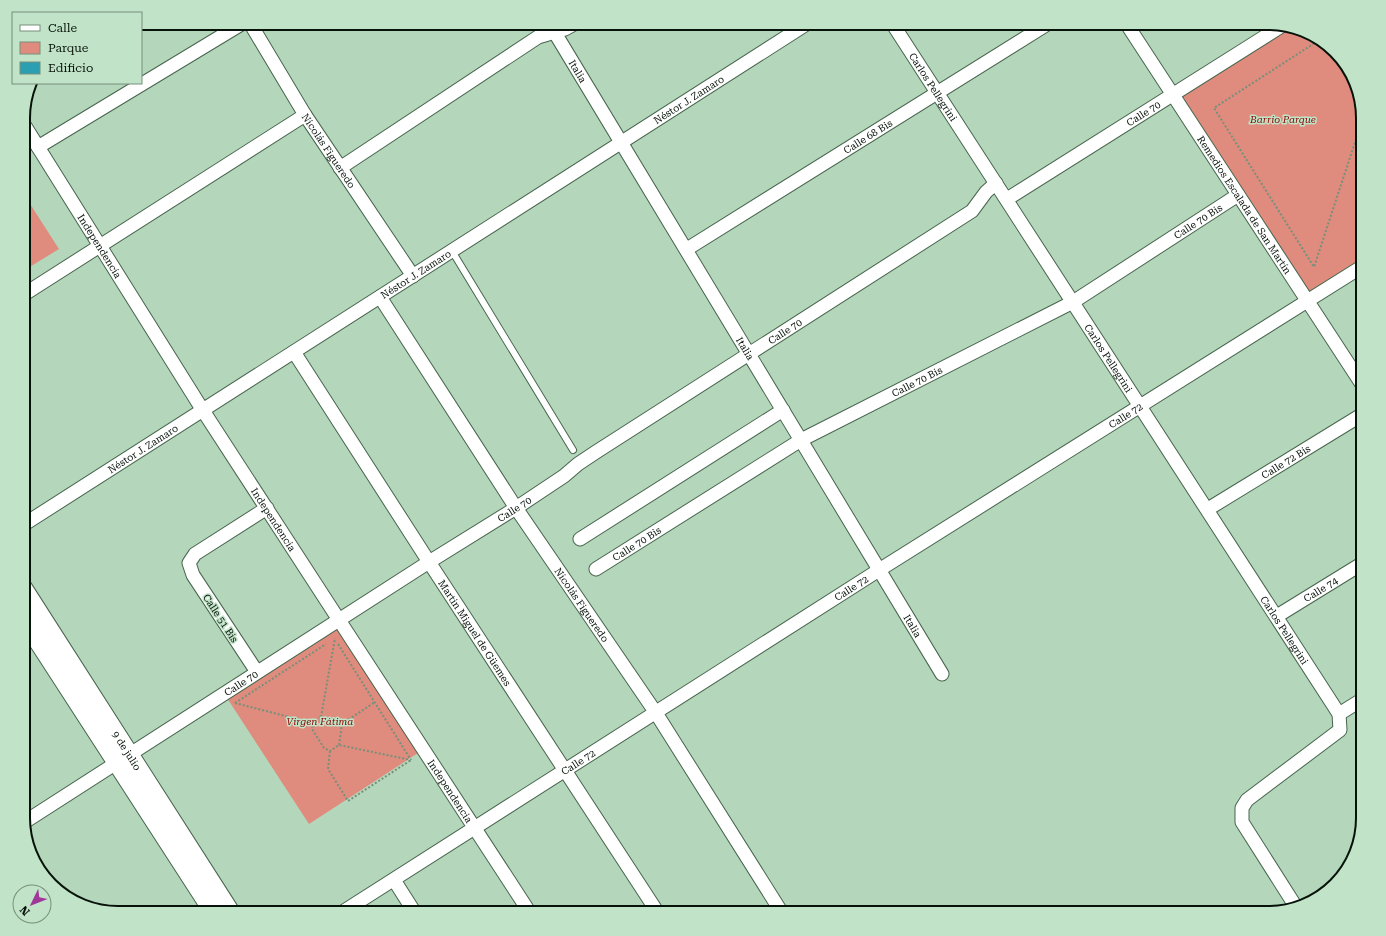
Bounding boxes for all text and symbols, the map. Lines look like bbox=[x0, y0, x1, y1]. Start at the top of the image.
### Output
legend bbox=[12, 12, 142, 84]
text: Calle bbox=[48, 21, 78, 35]
text: Parque bbox=[48, 41, 89, 55]
street label: Carlos Pellegrini bbox=[907, 51, 959, 123]
street label: Italia bbox=[566, 58, 589, 85]
text: Edificio bbox=[48, 61, 93, 75]
street label: Néstor J. Zamaro bbox=[652, 73, 726, 126]
street label: Calle 70 bbox=[1124, 99, 1163, 128]
street label: Nicolás Figueredo bbox=[299, 111, 357, 190]
park label: Barrio Parque bbox=[1249, 114, 1316, 125]
street label: Calle 68 Bis bbox=[842, 117, 895, 156]
street label: Remedios Escalada de San Martín bbox=[1195, 134, 1294, 277]
street label: Calle 70 Bis bbox=[1172, 202, 1224, 241]
street label: Independencia bbox=[75, 212, 124, 281]
street label: Néstor J. Zamaro bbox=[379, 248, 453, 301]
street label: Calle 70 bbox=[766, 316, 804, 346]
street label: Carlos Pellegrini bbox=[1082, 322, 1134, 395]
street label: Italia bbox=[734, 335, 756, 362]
street label: Calle 70 Bis bbox=[890, 364, 944, 399]
street label: Calle 72 bbox=[1107, 401, 1145, 430]
street label: Néstor J. Zamaro bbox=[106, 422, 180, 475]
street label: Calle 72 Bis bbox=[1259, 443, 1312, 481]
street label: Independencia bbox=[249, 486, 298, 554]
street label: Calle 70 bbox=[495, 494, 534, 524]
street label: Calle 70 Bis bbox=[611, 524, 663, 563]
street label: Nicolás Figueredo bbox=[552, 566, 611, 644]
street label: Calle 72 bbox=[832, 573, 871, 603]
street label: Calle 74 bbox=[1302, 575, 1340, 604]
street label: Martin Miguel de Güemes bbox=[436, 578, 513, 688]
street label: Calle 51 Bis bbox=[201, 592, 240, 645]
street label: Carlos Pellegrini bbox=[1258, 594, 1310, 667]
street label: Italia bbox=[901, 613, 924, 640]
street label: Calle 70 bbox=[222, 668, 260, 698]
park label: Virgen Fátima bbox=[287, 716, 353, 727]
street label: 9 de julio bbox=[110, 729, 143, 772]
street label: Calle 72 bbox=[559, 747, 598, 777]
street label: Independencia bbox=[425, 758, 475, 825]
north arrow bbox=[12, 884, 52, 924]
text: N bbox=[17, 903, 33, 918]

